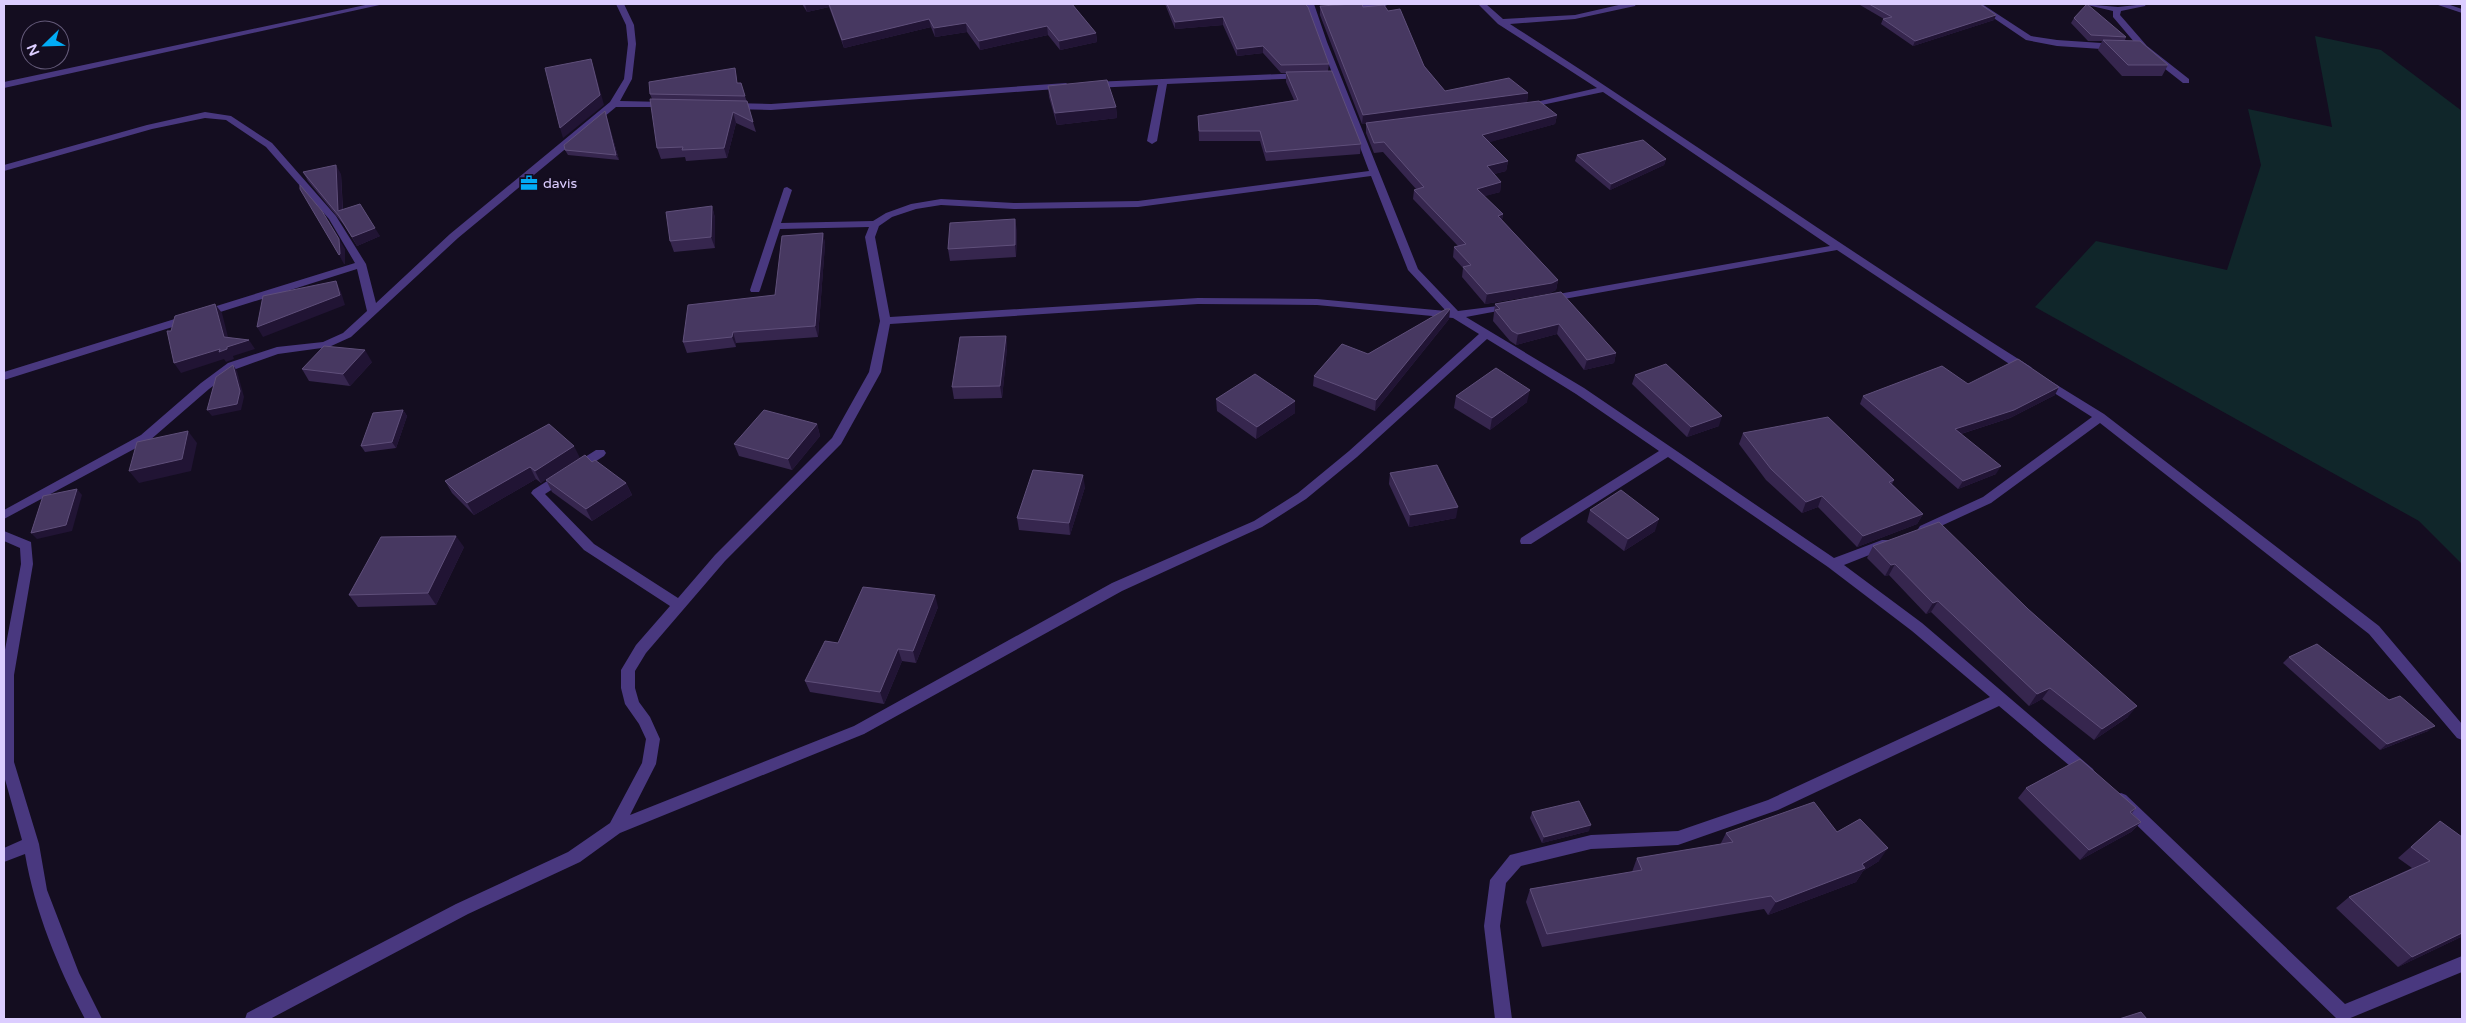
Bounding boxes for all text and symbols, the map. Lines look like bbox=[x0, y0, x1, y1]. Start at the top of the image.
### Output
north arrow bbox=[20, 20, 70, 70]
text: N bbox=[23, 41, 44, 58]
office icon: davis bbox=[519, 173, 539, 193]
place label: davis bbox=[543, 175, 577, 192]

